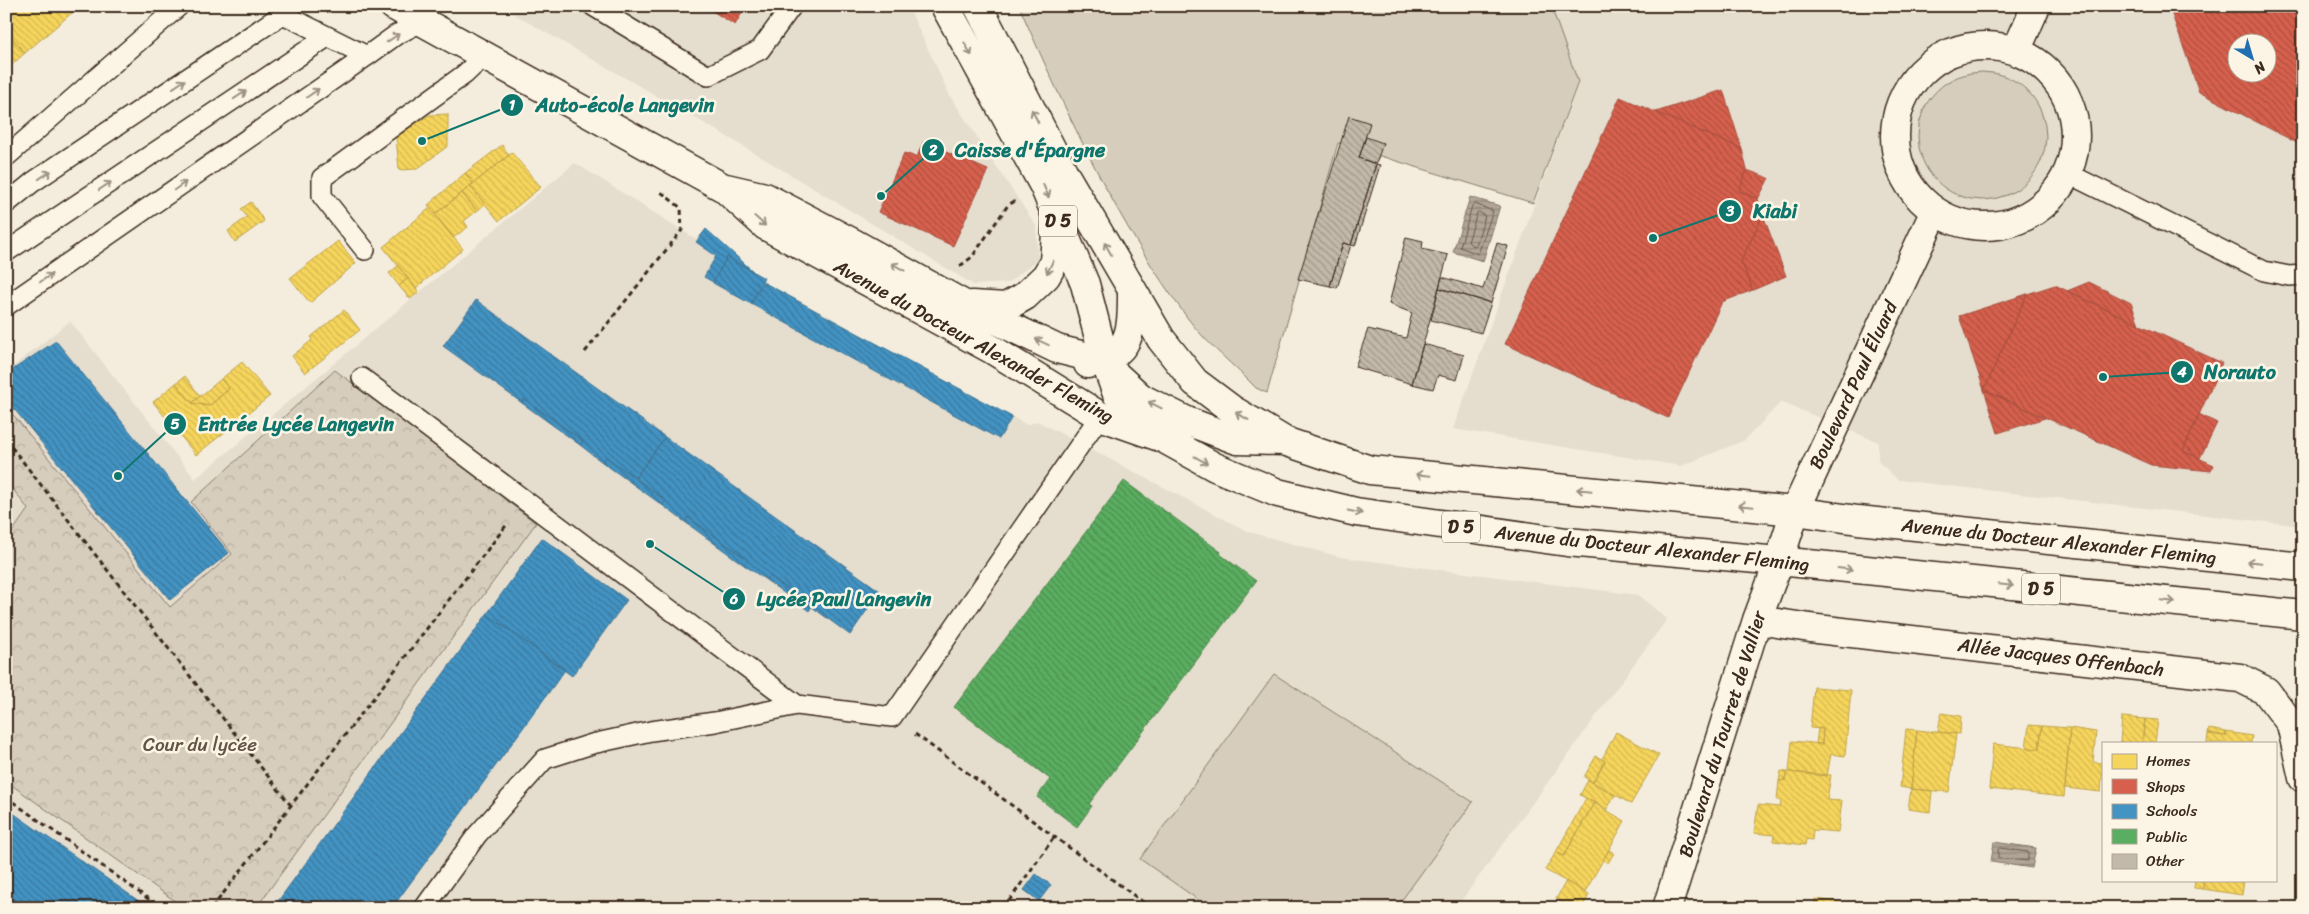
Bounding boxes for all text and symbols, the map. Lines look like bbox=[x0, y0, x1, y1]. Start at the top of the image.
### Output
north arrow bbox=[2226, 32, 2276, 82]
one-way arrow bbox=[385, 33, 399, 43]
one-way arrow bbox=[964, 41, 974, 56]
text: N bbox=[2248, 54, 2272, 81]
one-way arrow bbox=[172, 79, 186, 89]
callout: Auto-école Langevin bbox=[500, 87, 724, 122]
one-way arrow bbox=[306, 88, 320, 98]
text: Auto-école Langevin bbox=[535, 88, 715, 123]
one-way arrow bbox=[233, 90, 247, 101]
text: 1 bbox=[509, 92, 516, 118]
one-way arrow bbox=[1030, 109, 1039, 124]
callout: Caisse d'Épargne bbox=[920, 133, 1116, 168]
text: Caisse d'Épargne bbox=[954, 133, 1106, 168]
text: 2 bbox=[928, 137, 938, 163]
one-way arrow bbox=[37, 170, 51, 180]
one-way arrow bbox=[98, 181, 112, 191]
one-way arrow bbox=[173, 181, 187, 191]
one-way arrow bbox=[1043, 184, 1052, 199]
callout: Kiabi bbox=[1718, 193, 1807, 228]
text: Kiabi bbox=[1752, 194, 1799, 229]
text: 3 bbox=[1725, 198, 1735, 224]
road number: D 5 bbox=[1039, 206, 1077, 237]
one-way arrow bbox=[754, 215, 767, 226]
one-way arrow bbox=[1103, 243, 1113, 257]
street label: Avenue du Docteur Alexander Fleming bbox=[827, 249, 1120, 432]
one-way arrow bbox=[1045, 259, 1055, 274]
one-way arrow bbox=[891, 262, 905, 272]
one-way arrow bbox=[39, 273, 53, 283]
street label: Boulevard Paul Éluard bbox=[1799, 294, 1907, 475]
one-way arrow bbox=[1035, 336, 1050, 346]
callout: Norauto bbox=[2169, 354, 2286, 389]
text: Norauto bbox=[2203, 355, 2277, 390]
text: 4 bbox=[2176, 359, 2187, 385]
one-way arrow bbox=[1148, 400, 1163, 409]
callout: Entrée Lycée Langevin bbox=[163, 406, 404, 441]
text: Entrée Lycée Langevin bbox=[198, 407, 394, 442]
one-way arrow bbox=[1236, 410, 1250, 420]
text: 5 bbox=[170, 411, 180, 437]
one-way arrow bbox=[1194, 455, 1208, 465]
one-way arrow bbox=[1415, 470, 1431, 480]
one-way arrow bbox=[1577, 486, 1593, 495]
one-way arrow bbox=[1738, 501, 1754, 511]
one-way arrow bbox=[1346, 507, 1362, 517]
street label: Avenue du Docteur Alexander Fleming bbox=[1899, 508, 2218, 574]
road number: D 5 bbox=[1442, 512, 1480, 542]
street label: Avenue du Docteur Alexander Fleming bbox=[1492, 515, 1811, 581]
one-way arrow bbox=[2247, 557, 2263, 566]
one-way arrow bbox=[1836, 564, 1852, 574]
road number: D 5 bbox=[2022, 574, 2060, 604]
one-way arrow bbox=[1998, 580, 2014, 590]
callout: Lycée Paul Langevin bbox=[721, 582, 942, 617]
text: Lycée Paul Langevin bbox=[757, 582, 932, 617]
text: 6 bbox=[729, 586, 739, 612]
one-way arrow bbox=[2160, 597, 2176, 606]
street label: Boulevard du Tourret de Vallier bbox=[1669, 605, 1776, 861]
street label: Allée Jacques Offenbach bbox=[1955, 628, 2166, 686]
park label: Cour du lycée bbox=[143, 728, 257, 761]
legend bbox=[2102, 742, 2276, 882]
text: Homes bbox=[2146, 748, 2190, 774]
text: Shops bbox=[2146, 774, 2186, 800]
text: Schools bbox=[2146, 798, 2197, 824]
text: Public bbox=[2146, 824, 2188, 850]
text: Other bbox=[2146, 848, 2185, 874]

